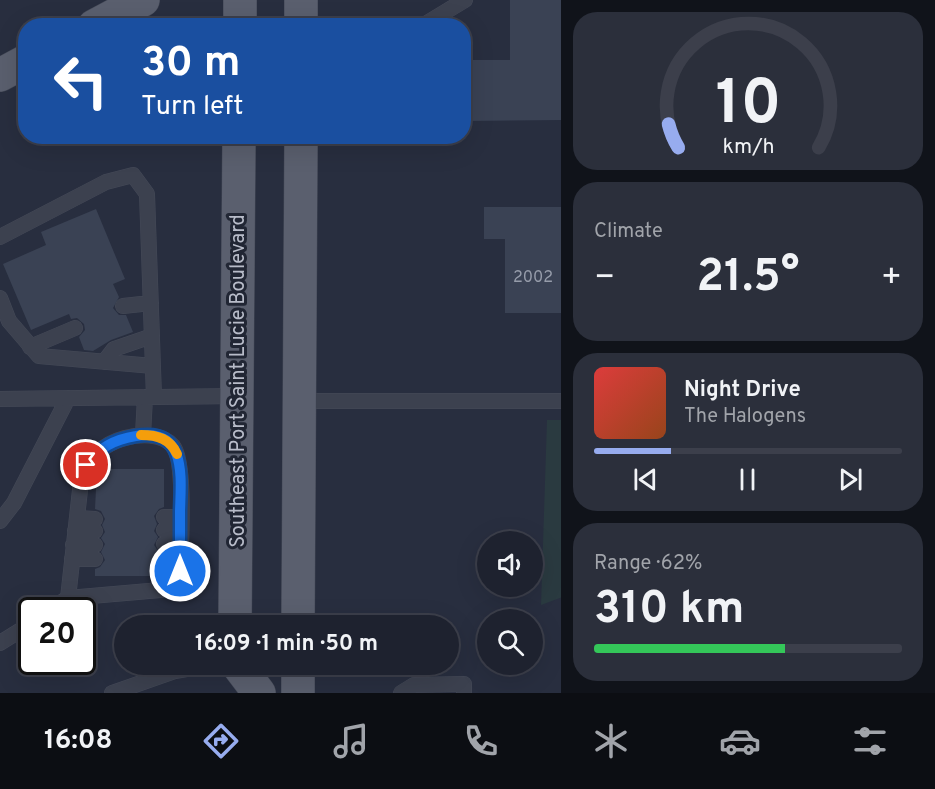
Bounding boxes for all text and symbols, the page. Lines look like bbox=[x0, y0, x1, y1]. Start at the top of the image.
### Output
text: 30 m bbox=[141, 38, 240, 91]
icon: left bbox=[42, 42, 120, 120]
text: 10 bbox=[715, 67, 781, 146]
text: Turn left bbox=[141, 90, 243, 124]
text: km/h bbox=[722, 135, 774, 162]
street label: Southeast Port Saint Lucie Boulevard bbox=[226, 214, 252, 548]
text: Climate bbox=[594, 219, 663, 245]
text: 21.5° bbox=[697, 250, 799, 307]
text: − bbox=[594, 258, 615, 300]
text: + bbox=[881, 258, 902, 300]
house number: 2002 bbox=[513, 268, 553, 288]
text: Night Drive bbox=[684, 377, 801, 404]
text: The Halogens bbox=[684, 404, 806, 430]
pin bbox=[60, 439, 111, 490]
icon: arrive bbox=[69, 448, 102, 481]
icon: previous bbox=[629, 463, 662, 496]
icon: pause bbox=[731, 463, 764, 496]
icon: next bbox=[834, 463, 867, 496]
map controls bbox=[477, 531, 543, 675]
button: sound bbox=[477, 531, 543, 597]
position arrow bbox=[148, 539, 212, 603]
text: Range · 62% bbox=[594, 551, 702, 577]
text: 310 km bbox=[594, 582, 744, 639]
speed limit sign: 20 bbox=[18, 597, 96, 675]
button: search bbox=[477, 609, 543, 675]
text: 16:09 · 1 min · 50 m bbox=[195, 631, 378, 658]
icon: directions bbox=[200, 720, 242, 762]
icon: music bbox=[330, 720, 372, 762]
icon: phone bbox=[460, 720, 502, 762]
icon: climate bbox=[590, 720, 632, 762]
icon: car bbox=[719, 720, 761, 762]
icon: filters bbox=[849, 720, 891, 762]
text: 16:08 bbox=[44, 724, 113, 758]

